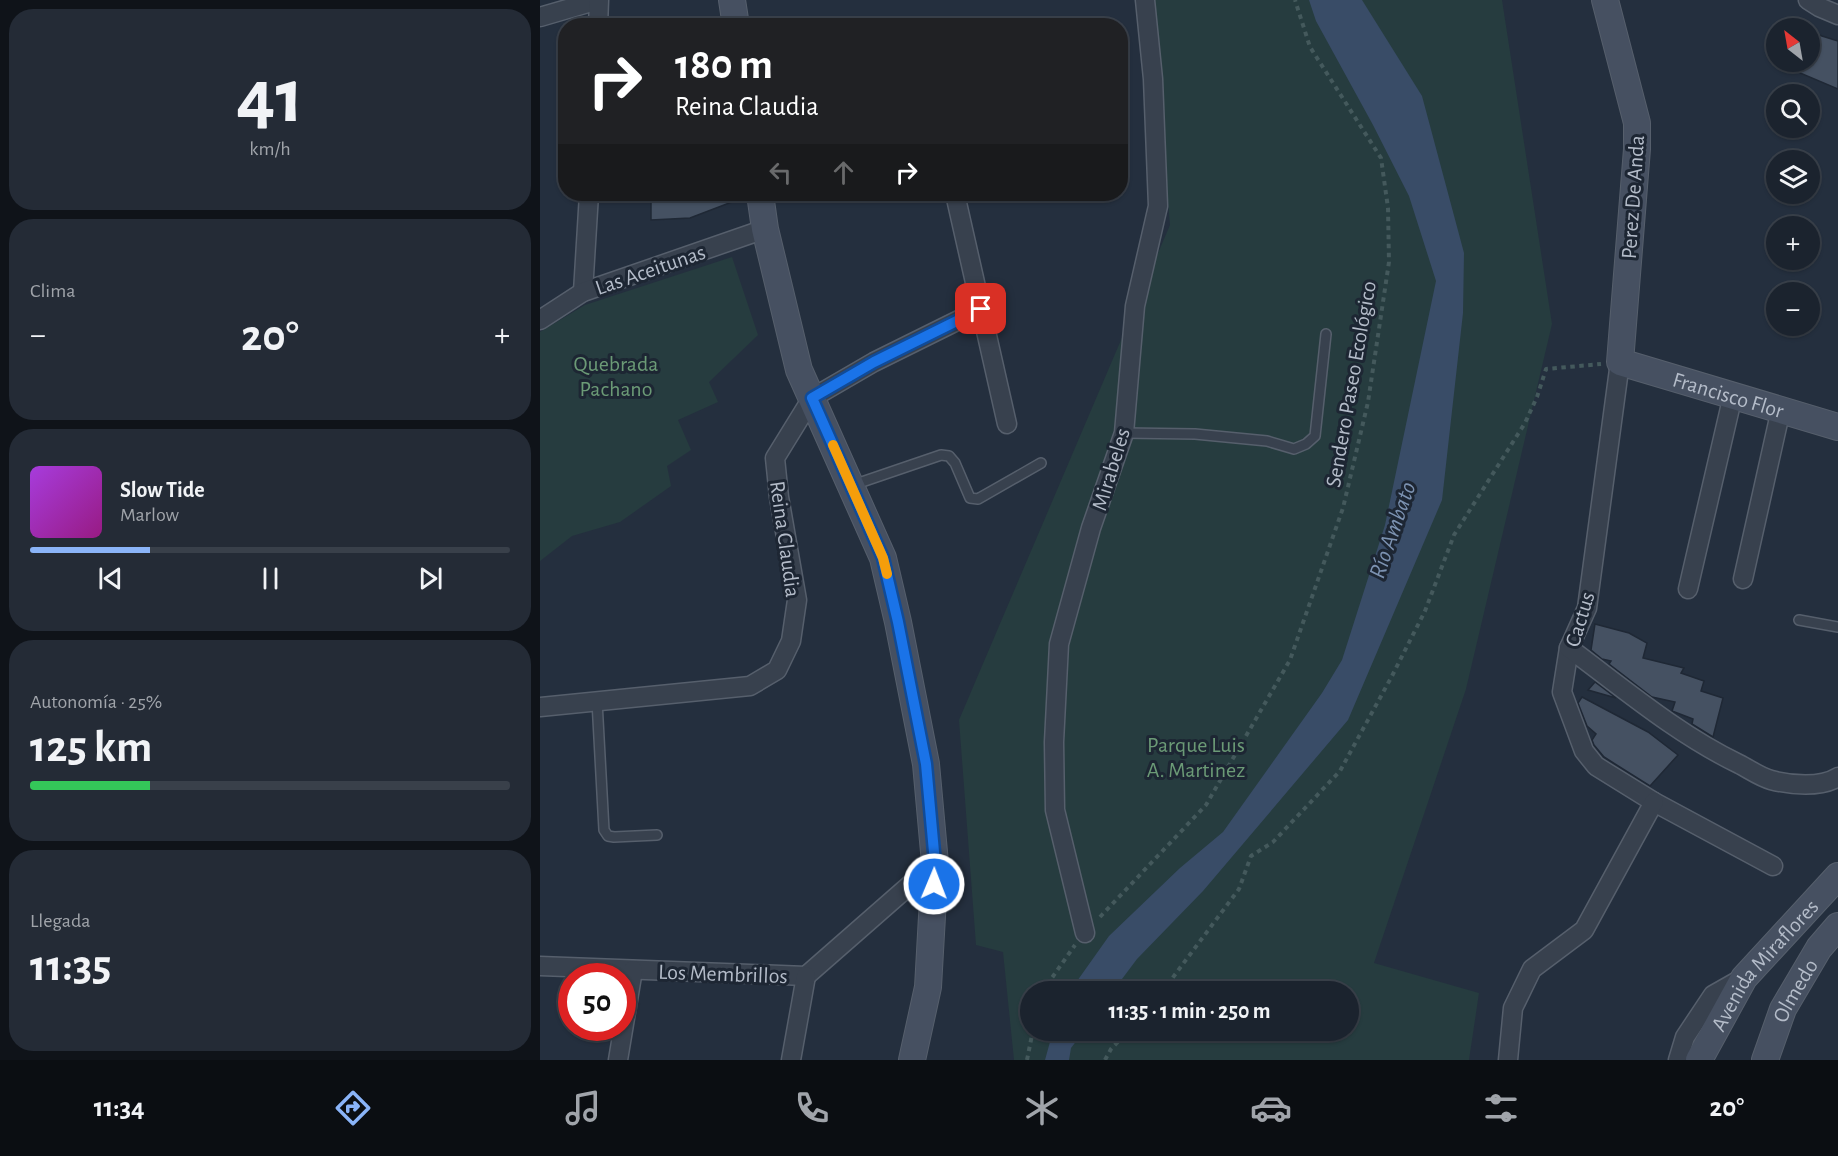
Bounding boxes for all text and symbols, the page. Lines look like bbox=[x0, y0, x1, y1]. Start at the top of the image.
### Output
north arrow bbox=[1766, 18, 1820, 72]
map controls bbox=[1766, 18, 1820, 336]
icon: right bbox=[576, 42, 654, 120]
text: 180 m bbox=[675, 44, 773, 86]
text: 41 bbox=[236, 59, 304, 137]
button: search bbox=[1766, 84, 1820, 138]
text: Reina Claudia bbox=[675, 93, 819, 120]
street label: Perez De Anda bbox=[1618, 134, 1648, 260]
text: km/h bbox=[249, 139, 291, 159]
button: layers bbox=[1766, 150, 1820, 204]
icon: left bbox=[764, 156, 797, 189]
icon: ahead bbox=[827, 156, 860, 189]
icon: right bbox=[890, 156, 923, 189]
button: + bbox=[1766, 216, 1820, 270]
street label: Las Aceitunas bbox=[592, 241, 708, 299]
street label: Sendero Paseo Ecológico bbox=[1322, 279, 1380, 489]
text: Clima bbox=[30, 281, 75, 301]
button: − bbox=[1766, 282, 1820, 336]
pin bbox=[955, 283, 1006, 334]
icon: arrive bbox=[964, 292, 997, 325]
text: 20° bbox=[241, 314, 299, 359]
text: − bbox=[30, 319, 46, 352]
text: + bbox=[494, 319, 510, 352]
park label: Quebrada Pachano bbox=[573, 353, 659, 400]
street label: Francisco Flor bbox=[1670, 368, 1786, 422]
street label: Mirabeles bbox=[1088, 425, 1134, 513]
text: Slow Tide bbox=[120, 479, 205, 501]
water label: Río Ambato bbox=[1365, 479, 1421, 582]
street label: Reina Claudia bbox=[766, 480, 804, 599]
text: Marlow bbox=[120, 505, 179, 525]
icon: previous bbox=[94, 562, 127, 595]
icon: pause bbox=[254, 562, 287, 595]
icon: next bbox=[414, 562, 447, 595]
street label: Cactus bbox=[1561, 589, 1599, 649]
text: Autonomía · 25% bbox=[30, 692, 162, 712]
text: 125 km bbox=[30, 725, 152, 770]
park label: Parque Luis A. Martinez bbox=[1147, 734, 1245, 781]
position arrow bbox=[902, 852, 966, 916]
street label: Avenida Miraflores bbox=[1707, 895, 1823, 1035]
text: Llegada bbox=[30, 911, 91, 931]
text: 11:35 bbox=[30, 944, 112, 989]
street label: Olmedo bbox=[1769, 955, 1822, 1025]
street label: Los Membrillos bbox=[658, 961, 788, 987]
speed limit sign: 50 bbox=[558, 963, 636, 1041]
text: 11:35 · 1 min · 250 m bbox=[1108, 1000, 1271, 1022]
icon: directions bbox=[332, 1087, 374, 1129]
icon: music bbox=[562, 1087, 604, 1129]
icon: phone bbox=[791, 1087, 833, 1129]
icon: climate bbox=[1021, 1087, 1063, 1129]
icon: car bbox=[1250, 1087, 1292, 1129]
icon: filters bbox=[1480, 1087, 1522, 1129]
text: 11:34 bbox=[94, 1094, 145, 1121]
text: 20° bbox=[1709, 1094, 1744, 1121]

